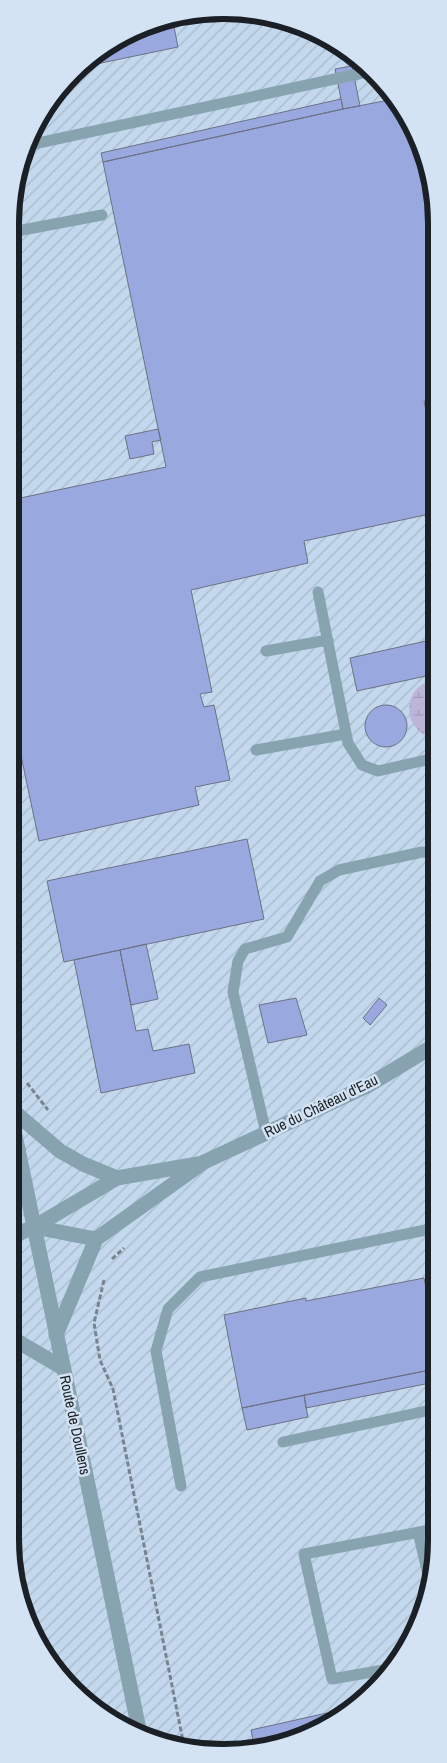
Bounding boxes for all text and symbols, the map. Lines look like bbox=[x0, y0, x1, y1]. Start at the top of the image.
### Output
street label: Rue du Château d'Eau bbox=[260, 1069, 381, 1142]
street label: Route de Doullens bbox=[55, 1373, 96, 1477]

